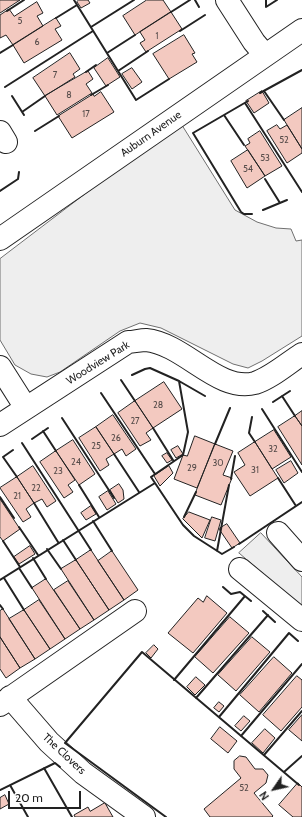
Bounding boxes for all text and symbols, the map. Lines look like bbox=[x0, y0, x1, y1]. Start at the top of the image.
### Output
house number: 5 bbox=[18, 16, 22, 26]
house number: 1 bbox=[156, 31, 158, 41]
house number: 6 bbox=[34, 37, 40, 47]
house number: 7 bbox=[53, 70, 57, 80]
house number: 8 bbox=[66, 90, 72, 100]
street label: Auburn Avenue bbox=[118, 108, 184, 160]
house number: 17 bbox=[82, 109, 90, 119]
house number: 52 bbox=[279, 135, 289, 145]
house number: 53 bbox=[260, 153, 270, 163]
house number: 54 bbox=[243, 164, 253, 174]
street label: Woodview Park bbox=[64, 338, 132, 388]
house number: 28 bbox=[153, 400, 163, 410]
house number: 27 bbox=[130, 416, 140, 426]
house number: 26 bbox=[111, 433, 121, 443]
house number: 25 bbox=[91, 441, 101, 451]
house number: 32 bbox=[268, 444, 278, 454]
house number: 24 bbox=[71, 457, 81, 467]
house number: 30 bbox=[212, 458, 224, 468]
house number: 29 bbox=[187, 463, 197, 473]
house number: 31 bbox=[251, 465, 259, 475]
house number: 23 bbox=[53, 466, 63, 476]
house number: 22 bbox=[31, 483, 41, 493]
house number: 21 bbox=[13, 491, 21, 501]
street label: The Clovers bbox=[40, 731, 88, 777]
north arrow bbox=[254, 769, 294, 809]
scale bar bbox=[10, 783, 83, 809]
house number: 52 bbox=[239, 783, 249, 793]
text: N bbox=[256, 789, 272, 803]
text: 20 m bbox=[15, 790, 43, 805]

